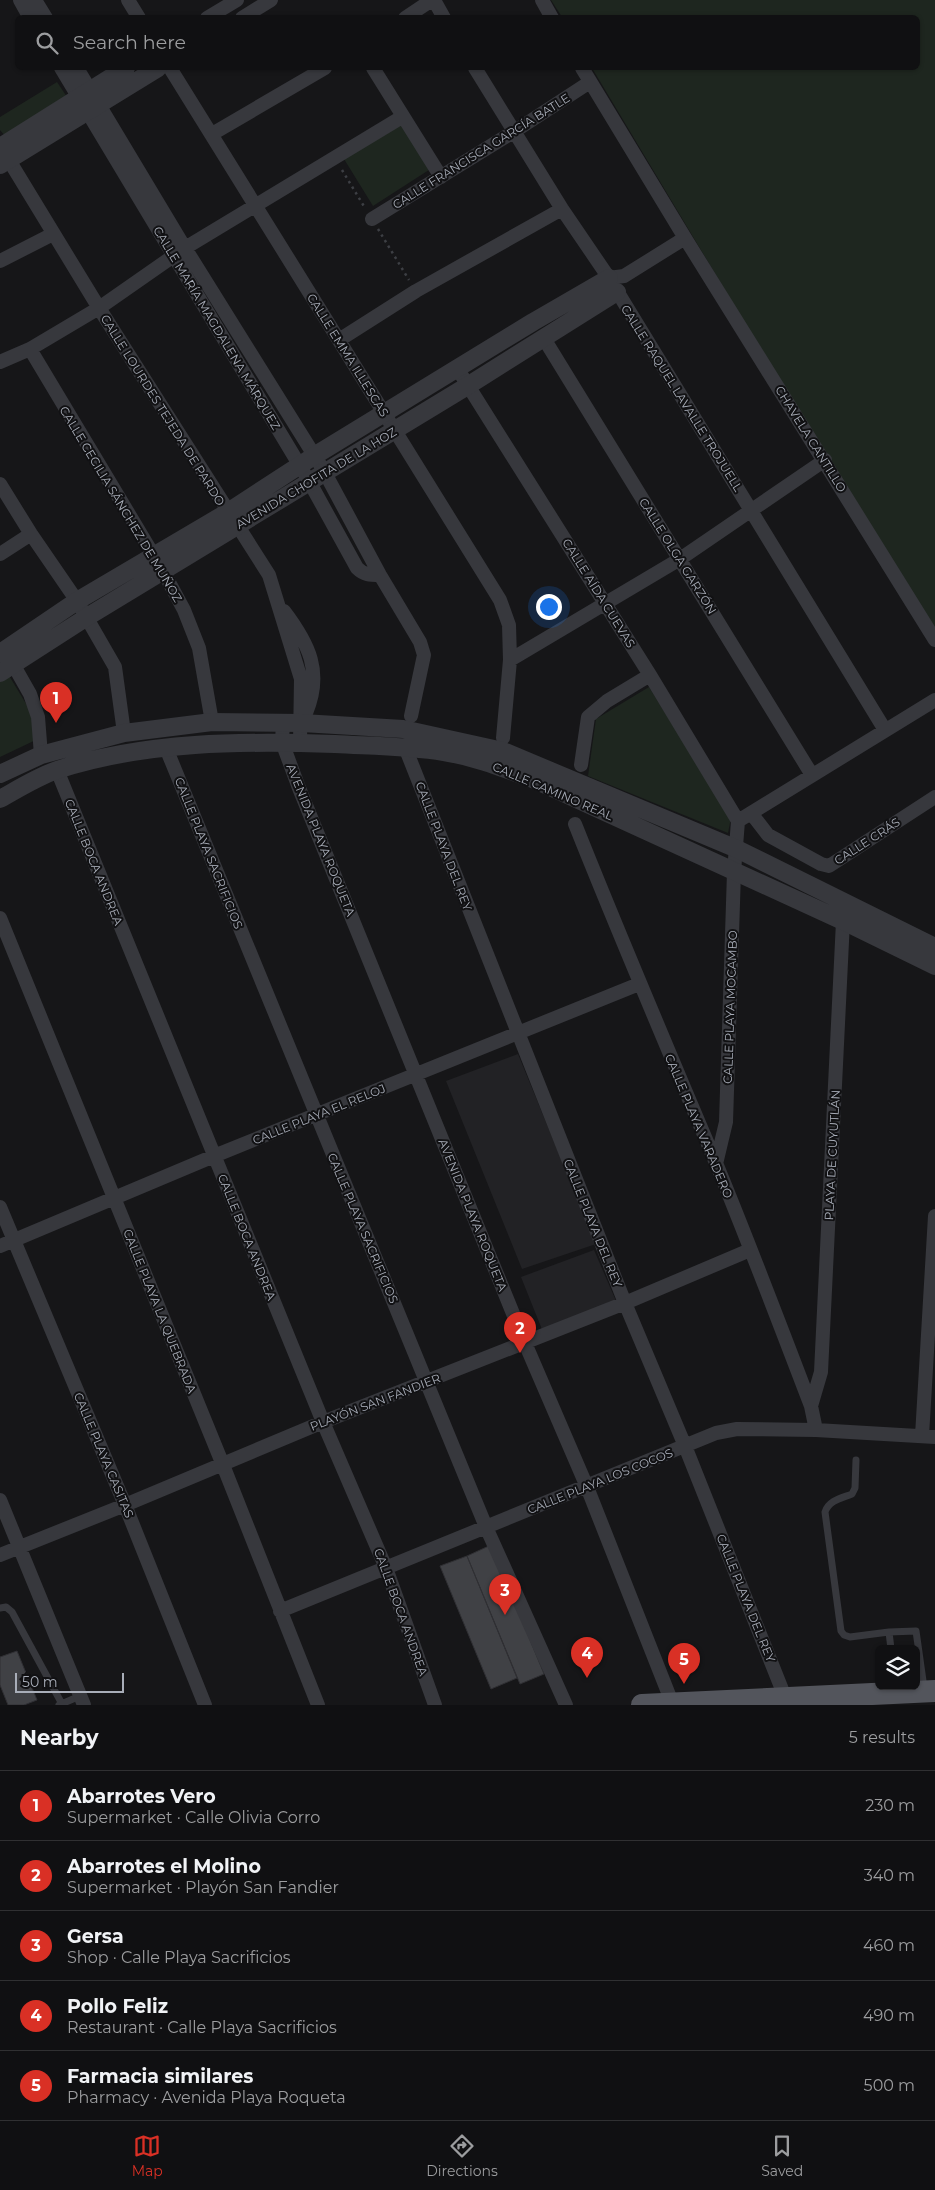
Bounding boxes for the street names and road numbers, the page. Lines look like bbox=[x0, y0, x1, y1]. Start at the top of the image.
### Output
street label: CALLE FRANCISCA GARCÍA BATLE bbox=[390, 90, 572, 212]
street label: CALLE MARÍA MAGDALENA MÁRQUEZ bbox=[150, 224, 284, 433]
street label: CALLE EMMA ILLESCAS bbox=[304, 291, 392, 419]
street label: CALLE RAQUEL LAVALLE TROJUELL bbox=[618, 302, 746, 494]
street label: CALLE LOURDES TEJEDA DE PARDO bbox=[98, 312, 228, 508]
street label: CHAVELA CANTILLO bbox=[772, 383, 850, 495]
street label: CALLE CECILIA SÁNCHEZ DE MUÑOZ bbox=[56, 403, 186, 605]
street label: AVENIDA CHOFITA DE LA HOZ bbox=[233, 424, 399, 532]
street label: CALLE OLGA GARZÓN bbox=[636, 495, 720, 617]
street label: CALLE AÍDA CUEVAS bbox=[559, 536, 639, 650]
street label: CALLE CAMINO REAL bbox=[490, 759, 616, 823]
street label: AVENIDA PLAYA ROQUETA bbox=[283, 762, 359, 919]
street label: CALLE PLAYA SACRIFICIOS bbox=[172, 775, 246, 931]
street label: CALLE PLAYA DEL REY bbox=[412, 779, 476, 913]
street label: CALLE BOCA ANDREA bbox=[62, 797, 126, 928]
street label: CALLE CRÁS bbox=[831, 814, 903, 868]
street label: CALLE PLAYA MOCAMBO bbox=[720, 930, 740, 1084]
street label: CALLE PLAYA VARADERO bbox=[662, 1052, 736, 1200]
street label: CALLE PLAYA EL RELOJ bbox=[250, 1080, 388, 1148]
street label: PLAYA DE CUYUTLÁN bbox=[821, 1089, 843, 1221]
street label: AVENIDA PLAYA ROQUETA bbox=[435, 1137, 511, 1294]
street label: CALLE PLAYA SACRIFICIOS bbox=[324, 1150, 402, 1306]
street label: CALLE PLAYA DEL REY bbox=[560, 1157, 626, 1290]
street label: CALLE BOCA ANDREA bbox=[215, 1172, 279, 1303]
street label: CALLE PLAYA LA QUEBRADA bbox=[120, 1227, 200, 1396]
street label: PLAYÓN SAN FANDIER bbox=[308, 1370, 443, 1434]
street label: CALLE PLAYA CASITAS bbox=[71, 1390, 137, 1520]
street label: CALLE PLAYA LOS COCOS bbox=[525, 1445, 675, 1517]
street label: CALLE PLAYA DEL REY bbox=[713, 1532, 779, 1665]
street label: CALLE BOCA ANDREA bbox=[371, 1546, 431, 1678]

